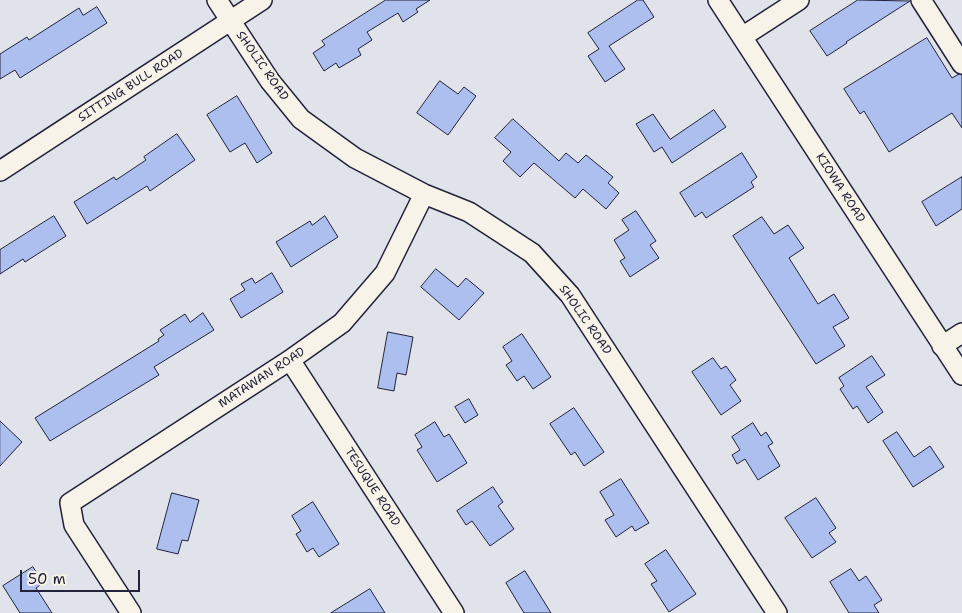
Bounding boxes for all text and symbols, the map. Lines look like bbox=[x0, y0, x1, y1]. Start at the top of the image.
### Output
street label: SHOLIC ROAD bbox=[233, 29, 291, 103]
street label: SITTING BULL ROAD bbox=[76, 47, 186, 125]
street label: KIOWA ROAD bbox=[812, 151, 868, 225]
street label: SHOLIC ROAD bbox=[556, 283, 614, 357]
street label: MATAWAN ROAD bbox=[216, 345, 308, 411]
street label: TESUQUE ROAD bbox=[341, 445, 403, 529]
scale bar bbox=[22, 560, 142, 592]
text: 50 m bbox=[28, 569, 66, 589]

